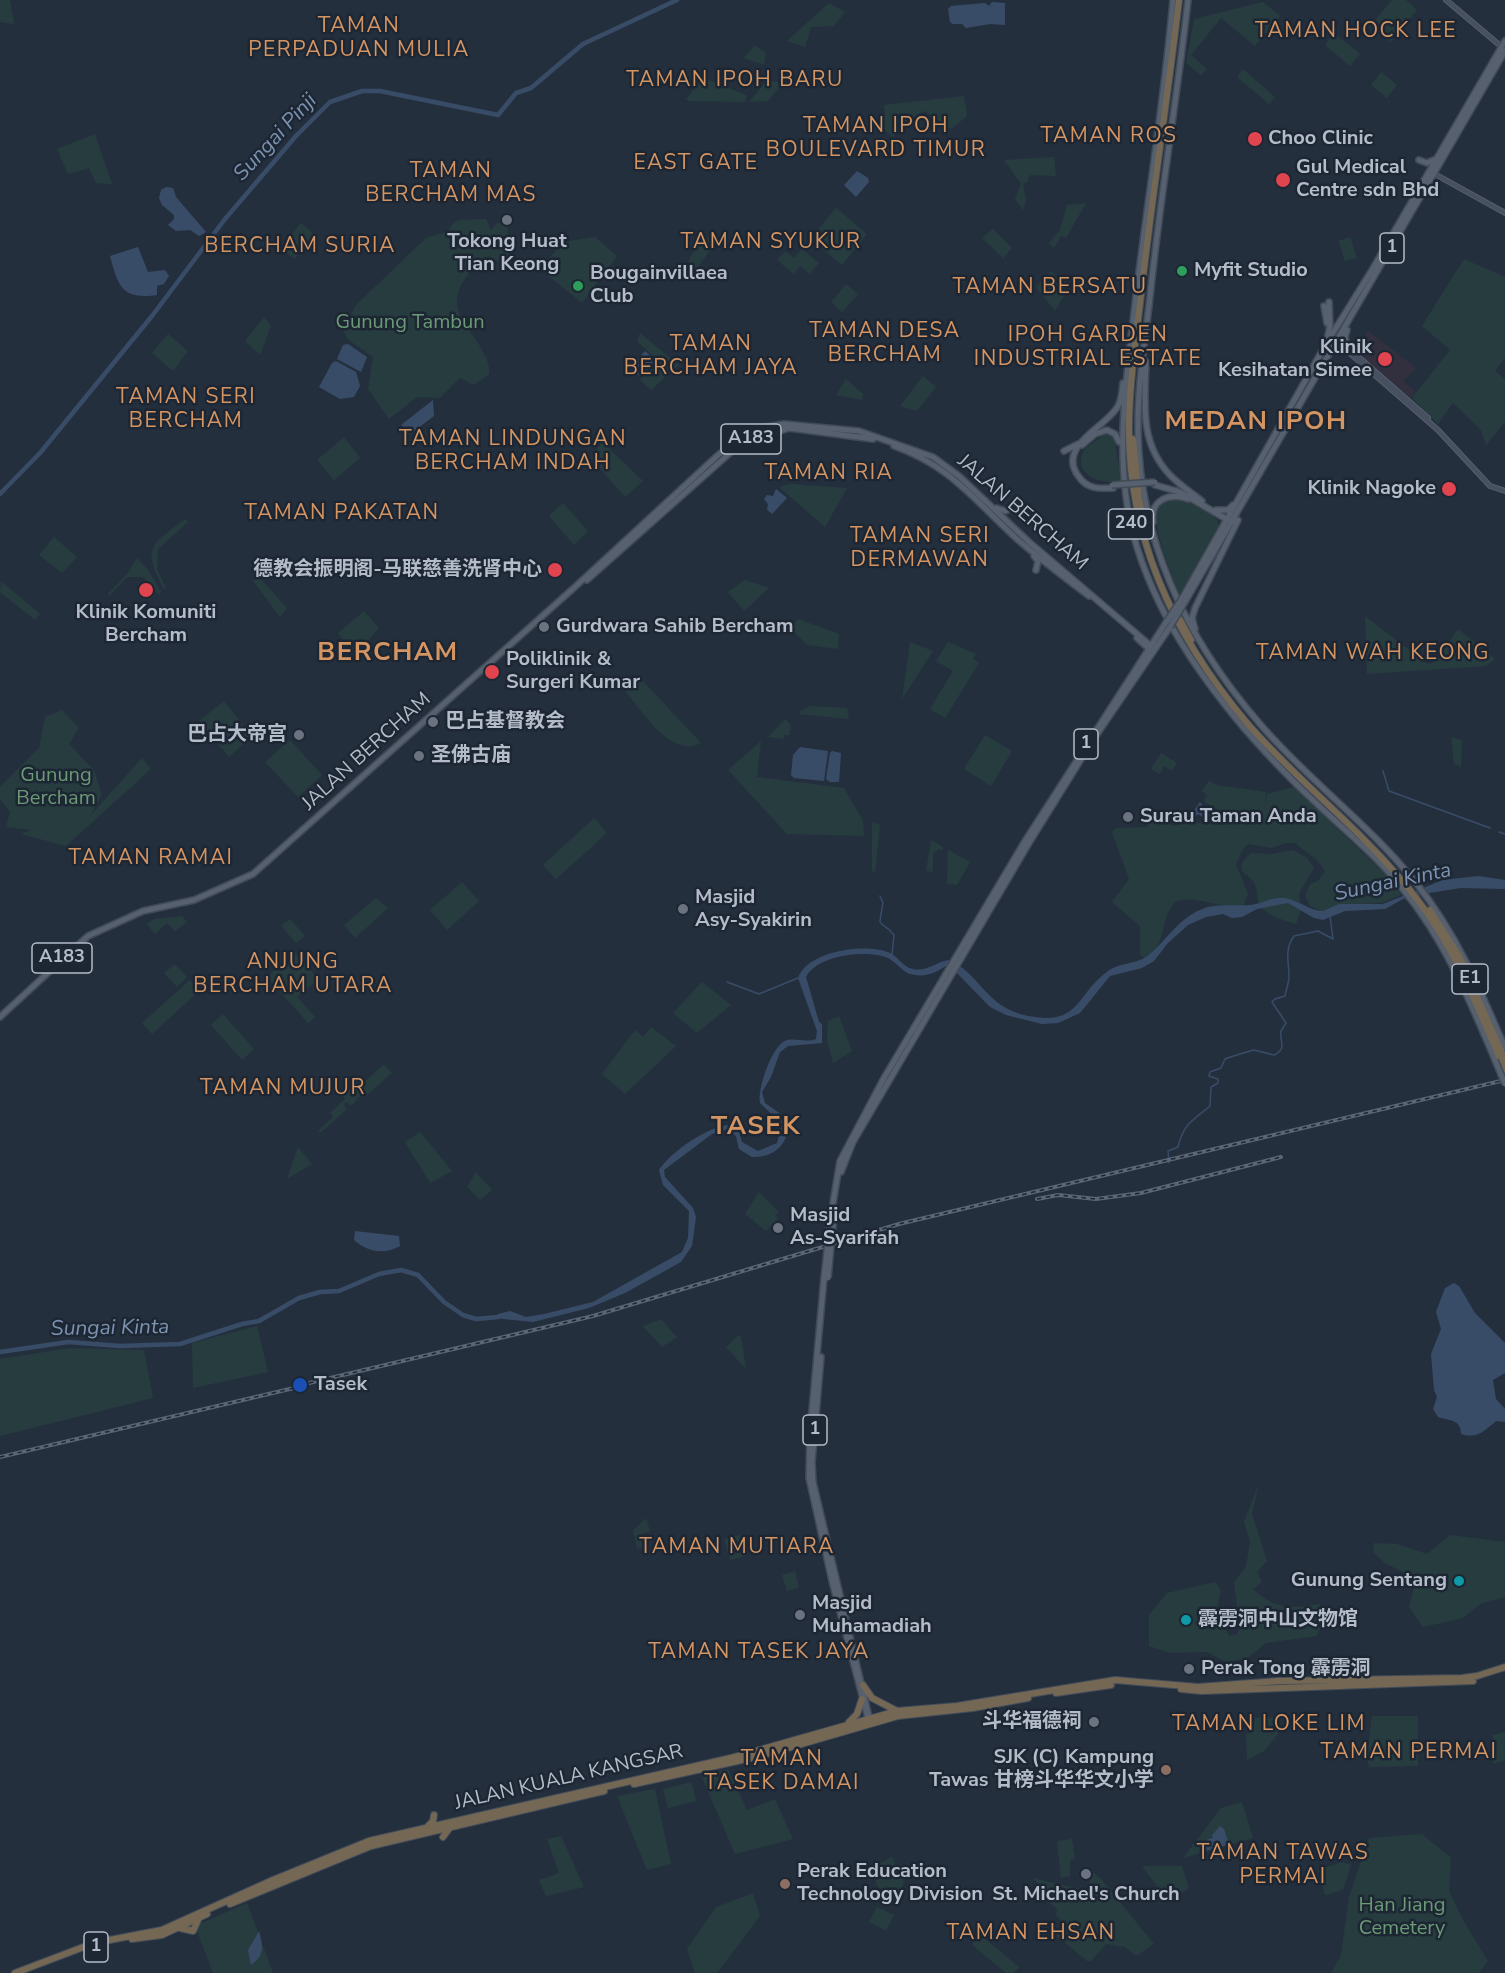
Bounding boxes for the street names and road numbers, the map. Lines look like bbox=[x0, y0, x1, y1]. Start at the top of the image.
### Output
road number: 1 bbox=[1380, 233, 1404, 263]
road number: A183 bbox=[721, 424, 781, 454]
street label: JALAN BERCHAM bbox=[952, 450, 1092, 576]
road number: 240 bbox=[1108, 509, 1154, 539]
street label: JALAN BERCHAM bbox=[298, 688, 436, 816]
road number: 1 bbox=[1074, 729, 1098, 759]
road number: A183 bbox=[32, 943, 92, 973]
road number: E1 bbox=[1452, 964, 1488, 994]
road number: 1 bbox=[803, 1415, 827, 1445]
street label: JALAN KUALA KANGSAR bbox=[452, 1740, 686, 1816]
road number: 1 bbox=[84, 1932, 108, 1962]

